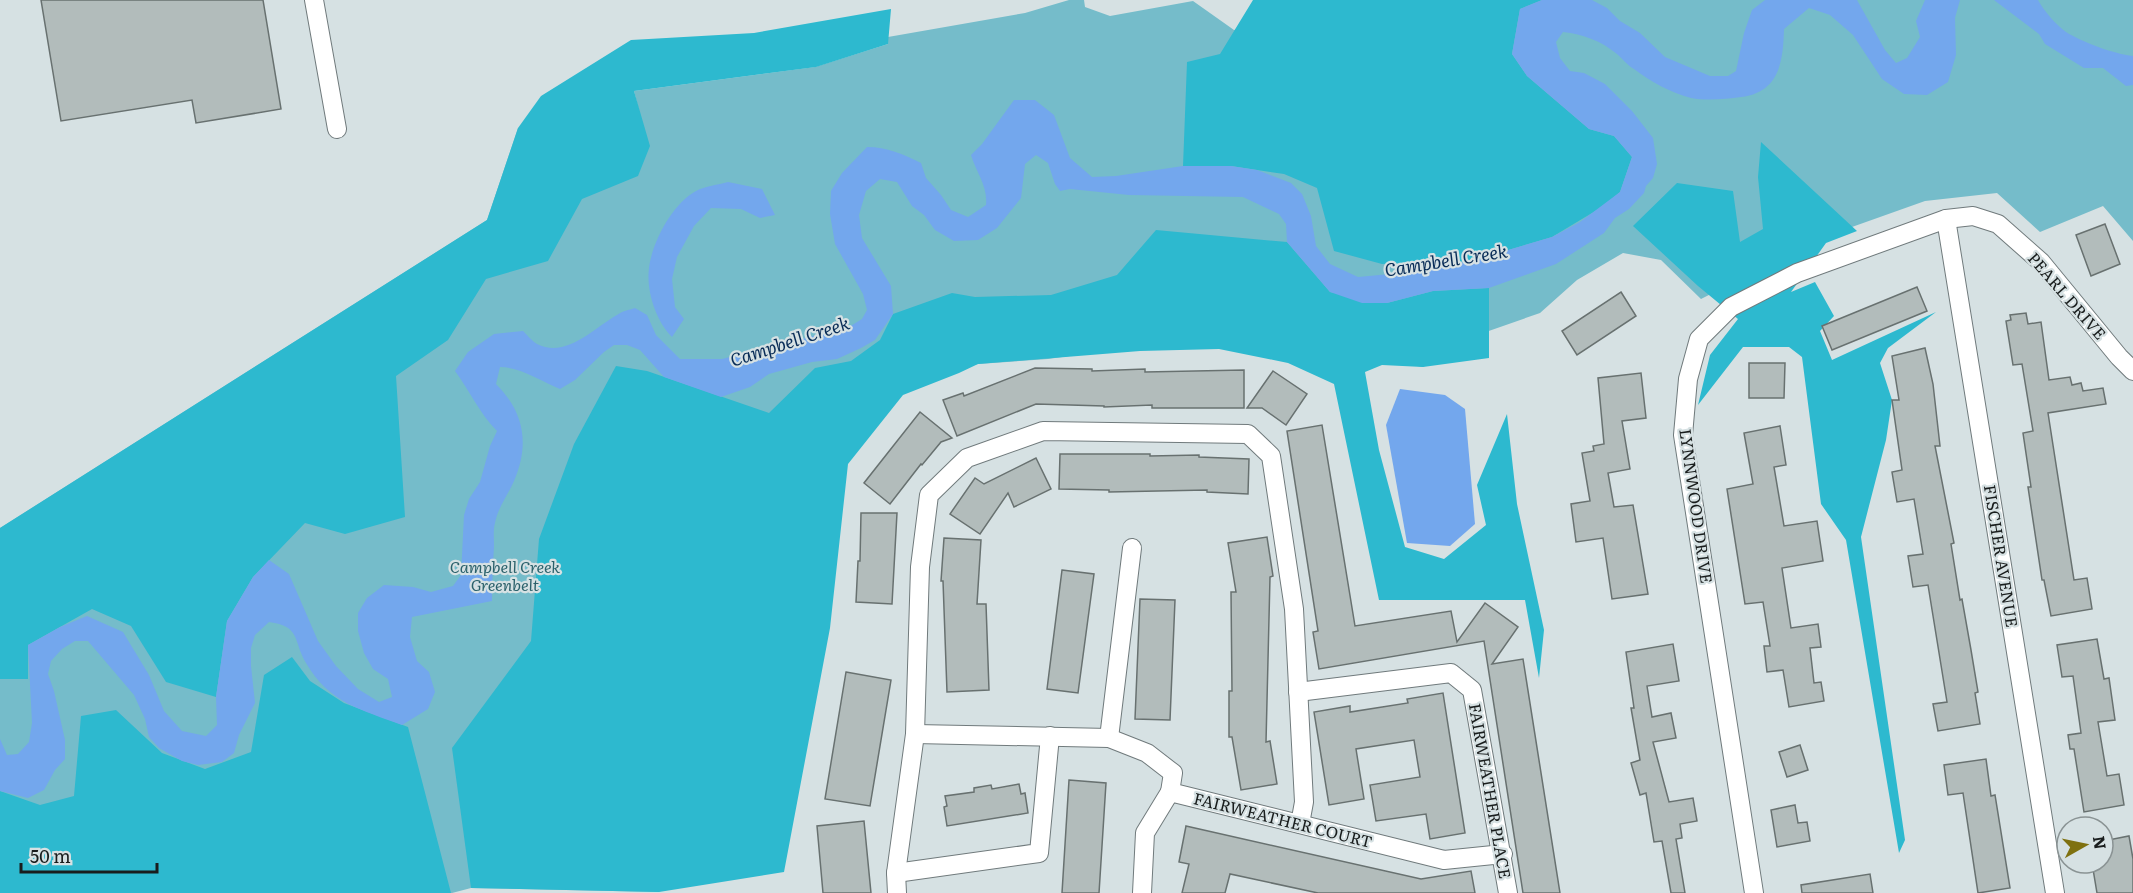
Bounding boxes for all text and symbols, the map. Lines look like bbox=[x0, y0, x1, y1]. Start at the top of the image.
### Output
water label: Campbell Creek bbox=[1382, 236, 1509, 283]
street label: PEARL DRIVE bbox=[2023, 246, 2113, 344]
water label: Campbell Creek bbox=[726, 309, 853, 373]
street label: LYNNWOOD DRIVE bbox=[1674, 427, 1720, 585]
street label: FISCHER AVENUE bbox=[1979, 483, 2025, 629]
park label: Campbell Creek Greenbelt bbox=[450, 554, 560, 596]
street label: FAIRWEATHER PLACE bbox=[1464, 701, 1518, 880]
street label: FAIRWEATHER COURT bbox=[1191, 785, 1375, 853]
north arrow bbox=[2055, 815, 2115, 875]
text: N bbox=[2088, 834, 2114, 851]
scale bar bbox=[21, 836, 158, 874]
text: 50 m bbox=[30, 842, 71, 869]

